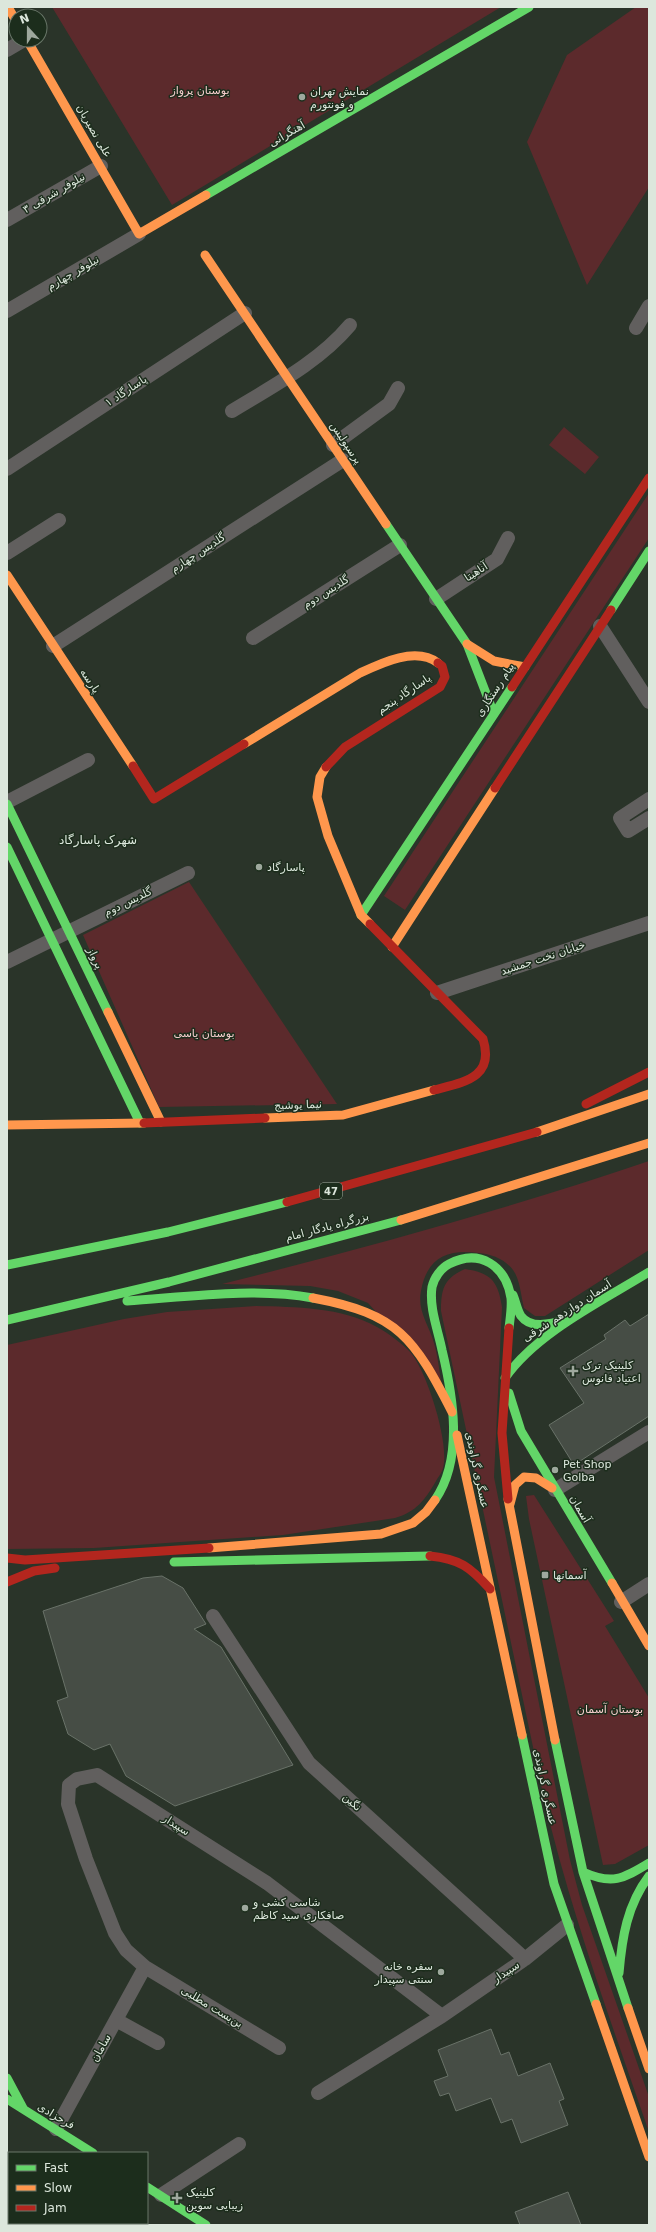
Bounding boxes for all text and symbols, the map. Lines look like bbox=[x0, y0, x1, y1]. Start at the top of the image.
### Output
north arrow bbox=[8, 8, 48, 48]
text: N bbox=[18, 11, 31, 27]
park label: بوستان پرواز bbox=[169, 84, 230, 97]
place label: نمایش تهران و فونتورم bbox=[310, 85, 369, 111]
marker: نمایش تهران و فونتورم bbox=[297, 92, 307, 102]
street label: علی نصیریان bbox=[74, 102, 114, 160]
street label: آهنگرانی bbox=[266, 117, 308, 150]
street label: نیلوفر شرقی ۳ bbox=[21, 170, 87, 216]
street label: نیلوفر چهارم bbox=[45, 253, 101, 293]
street label: پاسارگاد ۱ bbox=[103, 373, 149, 409]
street label: پرسپولیس bbox=[327, 419, 365, 467]
street label: گلدیس چهارم bbox=[168, 530, 228, 575]
street label: آناهیتا bbox=[461, 558, 491, 584]
street label: گلدیس دوم bbox=[300, 572, 352, 611]
street label: پیام رستگاری bbox=[473, 661, 517, 719]
street label: پارسه bbox=[77, 666, 103, 696]
street label: پاسارگاد پنجم bbox=[375, 671, 433, 717]
district label: شهرک پاسارگاد bbox=[59, 833, 137, 848]
place label: پاسارگاد bbox=[267, 861, 305, 874]
marker: پاسارگاد bbox=[254, 862, 264, 872]
street label: گلدیس دوم bbox=[102, 884, 155, 919]
street label: خیابان تخت جمشید bbox=[499, 938, 587, 978]
street label: پرواز bbox=[84, 944, 106, 971]
park label: بوستان یاسی bbox=[173, 1027, 235, 1040]
street label: نیما یوشیج bbox=[274, 1098, 322, 1112]
road number: 47 bbox=[320, 1183, 342, 1199]
street label: بزرگراه یادگار امام bbox=[284, 1210, 370, 1244]
street label: آسمان دوازدهم شرقی bbox=[520, 1276, 615, 1345]
place label: کلینیک ترک اعتیاد فانوس bbox=[582, 1359, 641, 1385]
marker: کلینیک ترک اعتیاد فانوس bbox=[567, 1365, 579, 1377]
street label: عسگری گراوندی bbox=[463, 1431, 491, 1509]
place label: Pet Shop Golba bbox=[563, 1458, 612, 1484]
marker: Pet Shop Golba bbox=[550, 1465, 560, 1475]
street label: آسمان bbox=[567, 1492, 594, 1526]
place label: آسمانها bbox=[553, 1568, 587, 1582]
marker: آسمانها bbox=[540, 1570, 550, 1580]
park label: بوستان آسمان bbox=[577, 1702, 643, 1716]
street label: عسگری گراوندی bbox=[531, 1748, 559, 1826]
street label: نگین bbox=[340, 1790, 364, 1814]
street label: سپیدار bbox=[159, 1811, 192, 1838]
place label: شاسی کشی و صافکاری سید کاظم bbox=[252, 1896, 344, 1922]
marker: شاسی کشی و صافکاری سید کاظم bbox=[240, 1903, 250, 1913]
street label: سپیدار bbox=[489, 1958, 522, 1986]
place label: سفره خانه سنتی سپیدار bbox=[373, 1960, 433, 1986]
marker: سفره خانه سنتی سپیدار bbox=[436, 1967, 446, 1977]
street label: بن‌بست مطلبی bbox=[179, 1983, 245, 2031]
street label: سامان bbox=[88, 2032, 114, 2064]
street label: فرحزادی bbox=[35, 2100, 77, 2132]
legend bbox=[8, 2152, 148, 2224]
text: Fast bbox=[44, 2161, 68, 2175]
text: Slow bbox=[44, 2181, 72, 2195]
place label: کلینیک زیبایی سوین bbox=[186, 2186, 243, 2212]
marker: کلینیک زیبایی سوین bbox=[171, 2192, 183, 2204]
text: Jam bbox=[43, 2201, 67, 2215]

